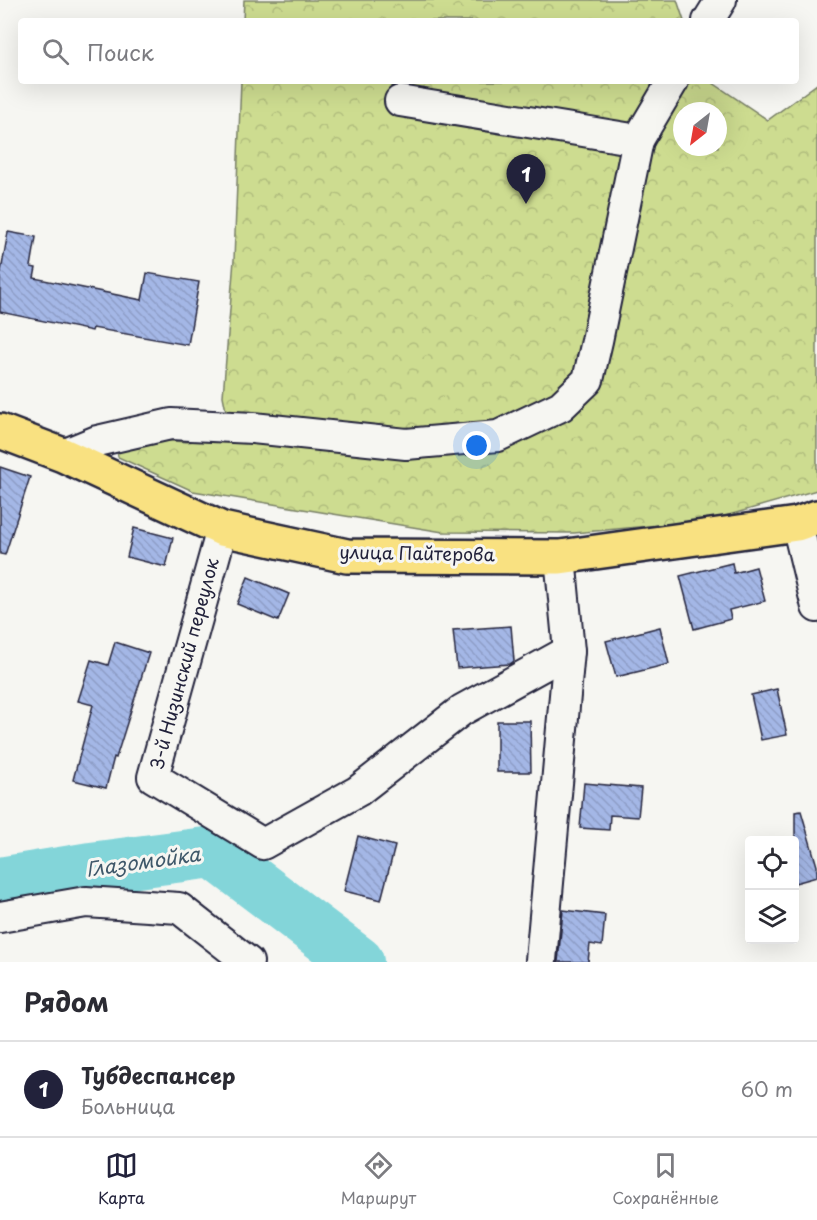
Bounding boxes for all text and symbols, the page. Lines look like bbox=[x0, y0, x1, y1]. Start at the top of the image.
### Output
search box bbox=[18, 18, 799, 84]
icon: search bbox=[39, 35, 72, 68]
text: Поиск bbox=[87, 35, 154, 68]
north arrow bbox=[673, 102, 727, 156]
pin: 1 bbox=[506, 154, 546, 204]
your location bbox=[462, 431, 491, 460]
street label: улица Пайтерова bbox=[339, 538, 496, 567]
street label: 3-й Низинский переулок bbox=[142, 554, 225, 773]
map controls bbox=[745, 836, 799, 944]
button: locate bbox=[745, 836, 799, 890]
water label: Глазомойка bbox=[84, 838, 203, 884]
button: layers bbox=[745, 890, 799, 944]
text: Рядом bbox=[24, 982, 109, 1021]
text: Тубдеспансер bbox=[81, 1058, 235, 1091]
text: 1 bbox=[39, 1074, 48, 1104]
text: 60 m bbox=[741, 1074, 793, 1104]
text: Больница bbox=[81, 1091, 175, 1121]
tab: Карта bbox=[98, 1149, 145, 1209]
tab: Маршрут bbox=[341, 1149, 416, 1209]
tab: Сохранённые bbox=[612, 1149, 719, 1209]

